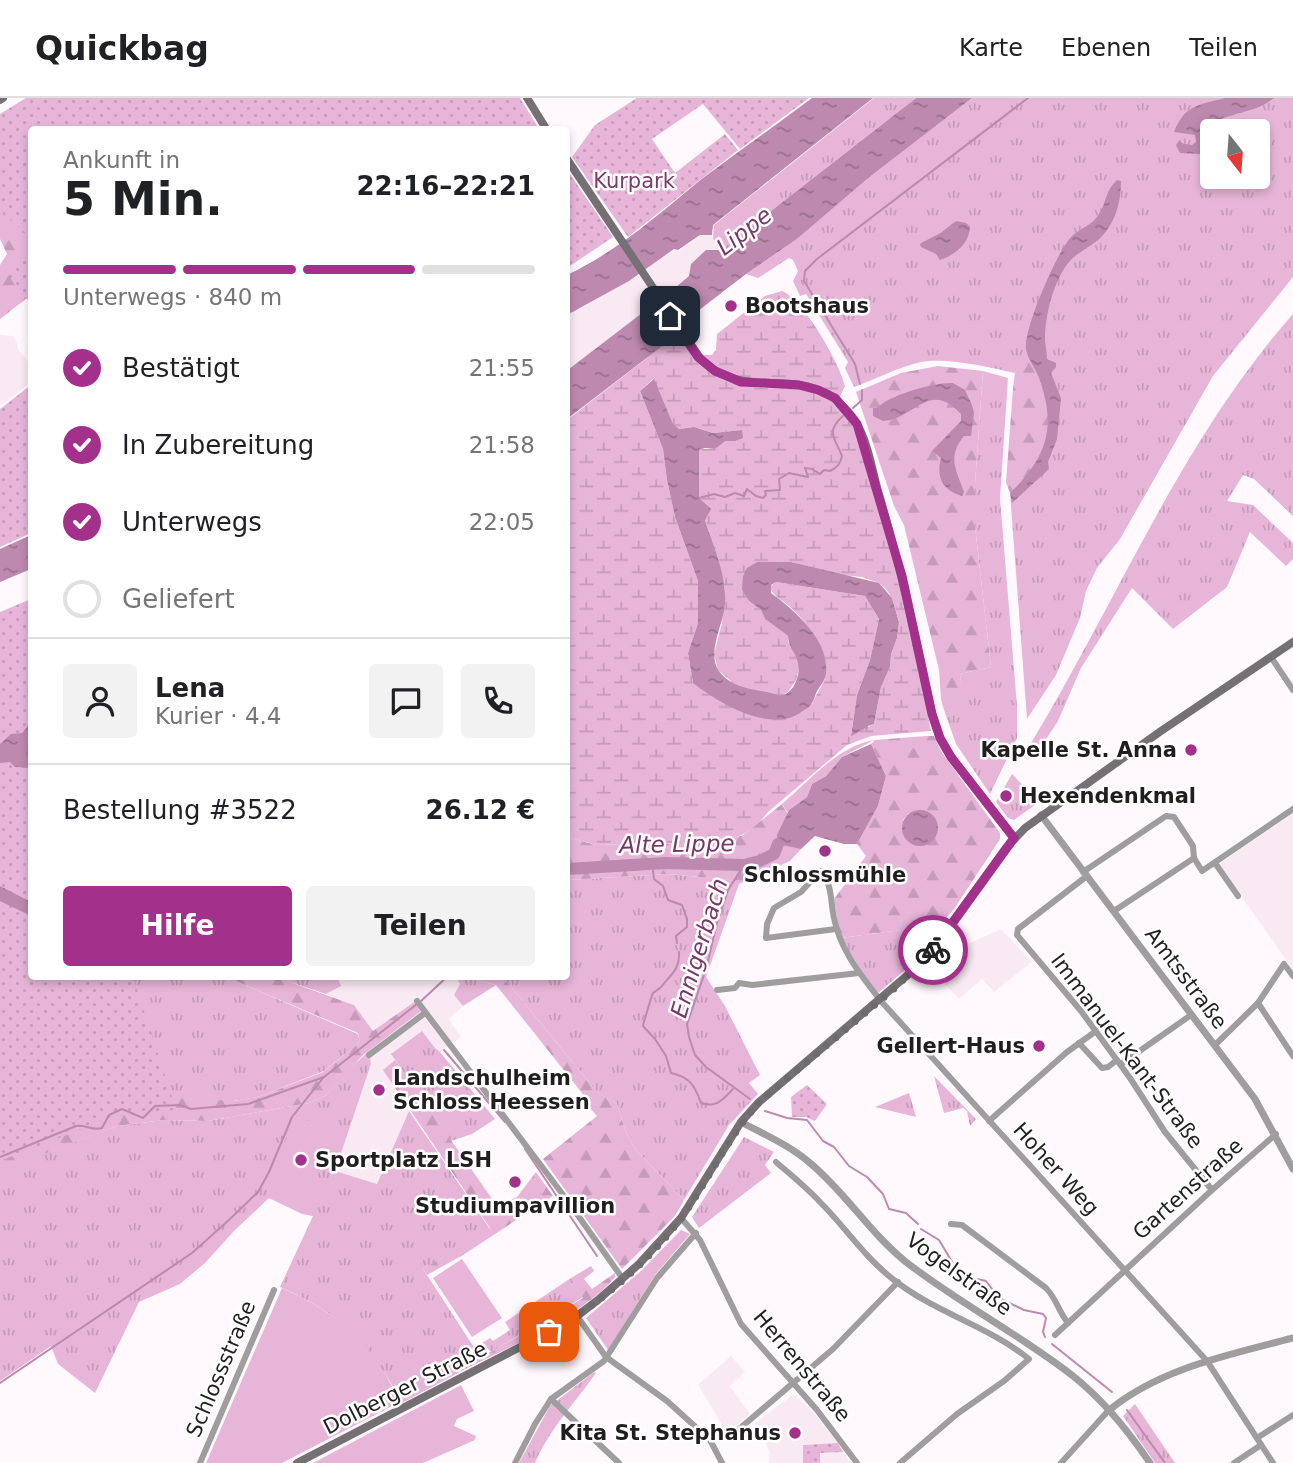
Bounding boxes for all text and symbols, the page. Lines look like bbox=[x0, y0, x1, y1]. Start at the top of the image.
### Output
text: Quickbag bbox=[35, 29, 209, 68]
text: Karte bbox=[959, 34, 1023, 62]
text: Ebenen bbox=[1061, 34, 1151, 62]
text: Teilen bbox=[1189, 34, 1258, 62]
north arrow bbox=[1200, 119, 1270, 189]
map controls bbox=[1200, 119, 1270, 189]
text: Ankunft in bbox=[63, 147, 180, 173]
park label: Kurpark bbox=[593, 169, 676, 193]
text: 22:16–22:21 bbox=[356, 171, 535, 201]
text: 5 Min. bbox=[63, 172, 223, 226]
water label: Lippe bbox=[711, 201, 777, 261]
text: Unterwegs · 840 m bbox=[63, 284, 282, 310]
pin bbox=[640, 286, 700, 346]
place label: Bootshaus bbox=[745, 294, 869, 318]
icon: home bbox=[651, 297, 689, 335]
marker: Bootshaus bbox=[723, 298, 739, 314]
icon: check bbox=[63, 349, 101, 387]
text: Bestätigt bbox=[122, 353, 240, 383]
text: 21:55 bbox=[469, 355, 535, 381]
icon: check bbox=[63, 426, 101, 464]
text: In Zubereitung bbox=[122, 430, 314, 460]
text: 21:58 bbox=[469, 432, 535, 458]
icon: check bbox=[63, 503, 101, 541]
text: Unterwegs bbox=[122, 507, 262, 537]
text: 22:05 bbox=[469, 509, 535, 535]
text: Geliefert bbox=[122, 584, 235, 614]
button: person bbox=[63, 664, 137, 738]
button: chat bbox=[369, 664, 443, 738]
button: phone bbox=[461, 664, 535, 738]
text: Lena bbox=[155, 673, 225, 703]
text: Kurier · 4.4 bbox=[155, 703, 281, 729]
place label: Kapelle St. Anna bbox=[981, 738, 1177, 762]
marker: Kapelle St. Anna bbox=[1183, 742, 1199, 758]
place label: Hexendenkmal bbox=[1020, 784, 1196, 808]
marker: Hexendenkmal bbox=[998, 788, 1014, 804]
text: Bestellung #3522 bbox=[63, 795, 297, 825]
text: 26.12 € bbox=[426, 795, 535, 825]
water label: Alte Lippe bbox=[617, 830, 735, 858]
marker: Schlossmühle bbox=[817, 843, 833, 859]
place label: Schlossmühle bbox=[744, 863, 906, 887]
water label: Ennigerbach bbox=[665, 875, 733, 1021]
button: Hilfe bbox=[63, 886, 292, 966]
button: Teilen bbox=[306, 886, 535, 966]
courier bbox=[898, 915, 968, 985]
street label: Amtsstraße bbox=[1140, 923, 1232, 1033]
icon: bike bbox=[914, 931, 952, 969]
street label: Immanuel-Kant-Straße bbox=[1046, 949, 1208, 1153]
place label: Gellert-Haus bbox=[877, 1034, 1025, 1058]
marker: Gellert-Haus bbox=[1031, 1038, 1047, 1054]
place label: Landschulheim Schloss Heessen bbox=[393, 1066, 590, 1114]
marker: Landschulheim Schloss Heessen bbox=[371, 1082, 387, 1098]
street label: Hoher Weg bbox=[1008, 1118, 1104, 1220]
street label: Gartenstraße bbox=[1128, 1134, 1248, 1244]
place label: Sportplatz LSH bbox=[315, 1148, 492, 1172]
marker: Sportplatz LSH bbox=[293, 1152, 309, 1168]
marker: Studiumpavillion bbox=[507, 1174, 523, 1190]
place label: Studiumpavillion bbox=[415, 1194, 615, 1218]
street label: Vogelstraße bbox=[902, 1228, 1016, 1320]
street label: Schlossstraße bbox=[182, 1297, 260, 1441]
pin bbox=[519, 1302, 579, 1362]
street label: Herrenstraße bbox=[748, 1305, 856, 1427]
icon: bag bbox=[530, 1313, 568, 1351]
street label: Dolberger Straße bbox=[319, 1336, 491, 1440]
place label: Kita St. Stephanus bbox=[560, 1421, 781, 1445]
marker: Kita St. Stephanus bbox=[787, 1425, 803, 1441]

